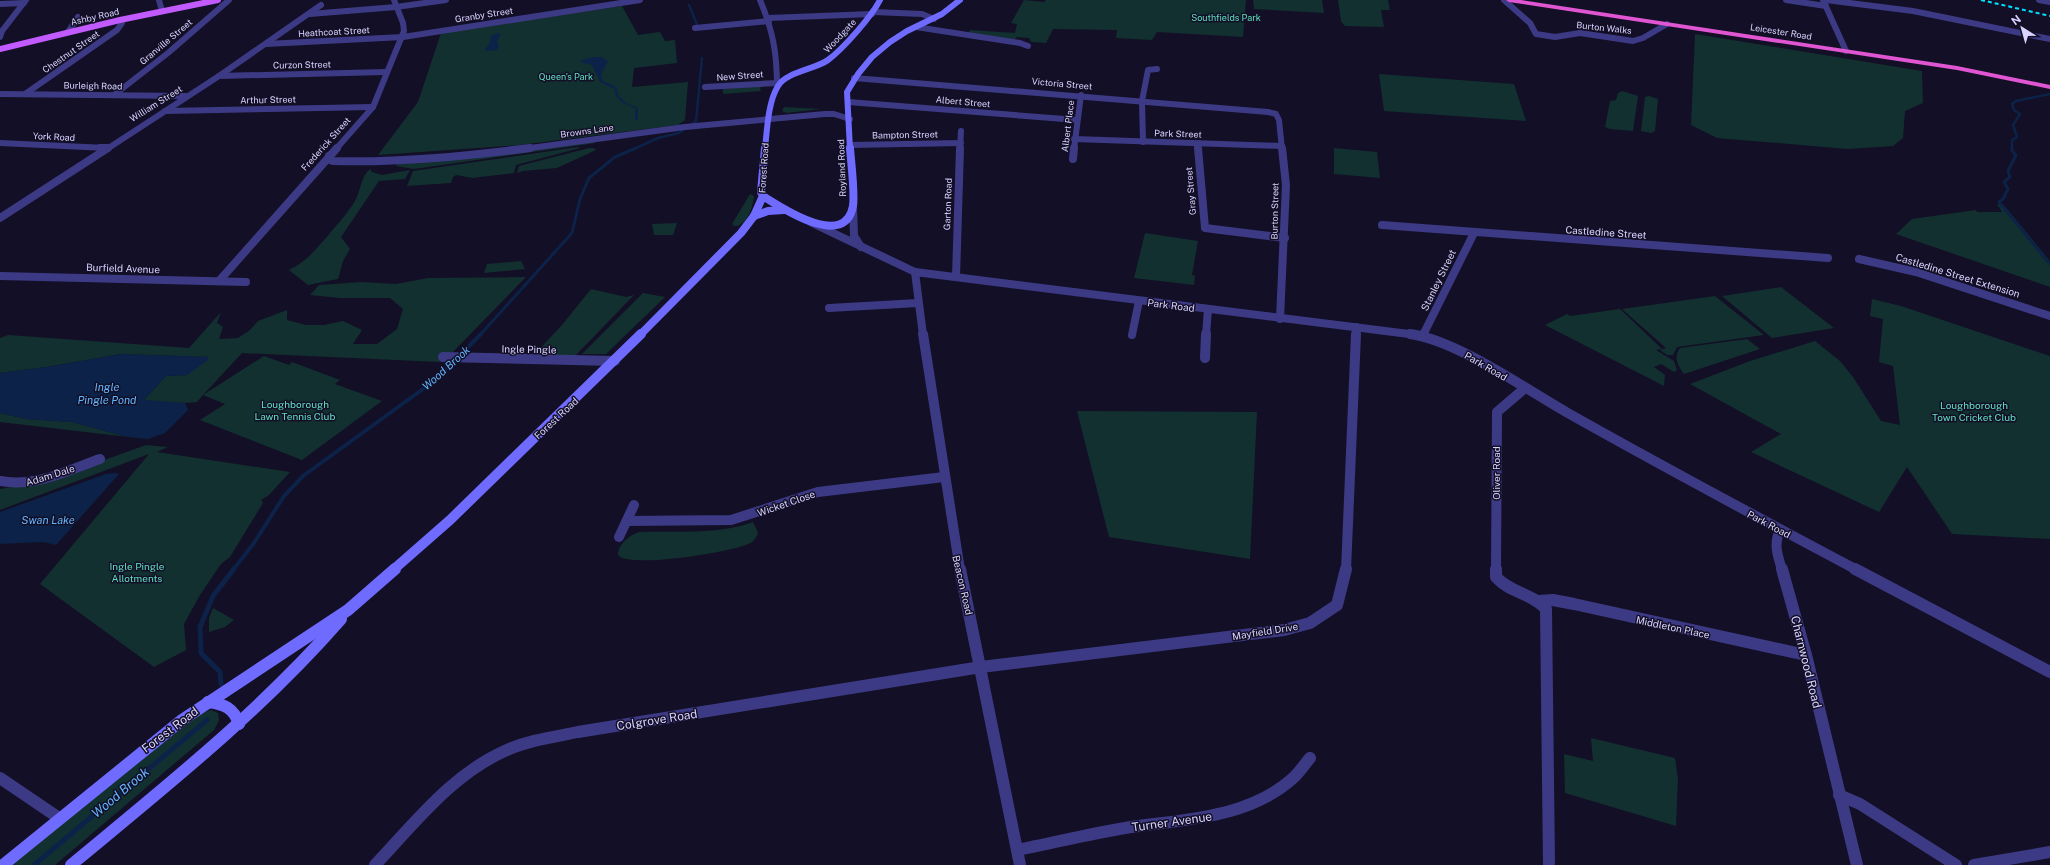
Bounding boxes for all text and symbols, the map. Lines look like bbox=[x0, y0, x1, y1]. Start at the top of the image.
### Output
street label: Granby Street bbox=[454, 4, 514, 25]
street label: Ashby Road bbox=[69, 6, 120, 27]
north arrow bbox=[2002, 8, 2042, 48]
park label: Southfields Park bbox=[1191, 12, 1261, 23]
text: N bbox=[2009, 13, 2023, 27]
street label: Granville Street bbox=[137, 16, 195, 67]
street label: Woodgate bbox=[821, 16, 858, 55]
street label: Burton Walks bbox=[1576, 19, 1633, 36]
street label: Leicester Road bbox=[1749, 21, 1813, 42]
street label: Heathcoat Street bbox=[298, 24, 371, 39]
street label: Chestnut Street bbox=[40, 28, 102, 75]
street label: Curzon Street bbox=[273, 58, 332, 71]
street label: New Street bbox=[716, 68, 764, 83]
park label: Queen's Park bbox=[539, 71, 593, 82]
street label: Victoria Street bbox=[1031, 75, 1093, 92]
street label: Burleigh Road bbox=[63, 79, 123, 92]
street label: William Street bbox=[128, 83, 184, 124]
street label: Arthur Street bbox=[240, 94, 296, 105]
street label: Albert Street bbox=[935, 94, 991, 109]
street label: Albert Place bbox=[1059, 99, 1076, 152]
street label: Frederick Street bbox=[299, 114, 353, 173]
street label: Browns Lane bbox=[560, 121, 614, 140]
street label: Park Street bbox=[1154, 127, 1203, 140]
street label: Bampton Street bbox=[872, 128, 939, 141]
street label: York Road bbox=[33, 130, 75, 143]
street label: Royland Road bbox=[835, 139, 848, 197]
street label: Forest Road bbox=[756, 143, 771, 193]
street label: Gray Street bbox=[1183, 166, 1198, 215]
street label: Garton Road bbox=[941, 178, 954, 230]
street label: Burton Street bbox=[1269, 182, 1281, 240]
street label: Castledine Street bbox=[1565, 223, 1647, 241]
street label: Stanley Street bbox=[1418, 247, 1458, 313]
street label: Castledine Street Extension bbox=[1894, 250, 2022, 300]
street label: Burfield Avenue bbox=[86, 261, 160, 275]
street label: Park Road bbox=[1147, 296, 1195, 314]
street label: Ingle Pingle bbox=[501, 343, 557, 355]
water label: Wood Brook bbox=[420, 344, 472, 392]
street label: Park Road bbox=[1462, 349, 1510, 383]
water label: Ingle Pingle Pond bbox=[78, 381, 137, 406]
street label: Forest Road bbox=[531, 395, 581, 441]
park label: Loughborough Lawn Tennis Club bbox=[255, 398, 335, 422]
park label: Loughborough Town Cricket Club bbox=[1932, 399, 2016, 423]
street label: Oliver Road bbox=[1490, 446, 1502, 500]
street label: Adam Dale bbox=[24, 462, 76, 488]
street label: Wicket Close bbox=[755, 487, 817, 519]
street label: Park Road bbox=[1745, 508, 1793, 540]
water label: Swan Lake bbox=[21, 514, 75, 526]
street label: Beacon Road bbox=[950, 554, 976, 616]
park label: Ingle Pingle Allotments bbox=[110, 560, 165, 584]
street label: Middleton Place bbox=[1635, 613, 1711, 641]
street label: Charnwood Road bbox=[1788, 614, 1824, 710]
street label: Mayfield Drive bbox=[1231, 620, 1299, 642]
street label: Forest Road bbox=[139, 704, 201, 756]
street label: Colgrove Road bbox=[616, 707, 698, 733]
water label: Wood Brook bbox=[89, 764, 152, 821]
street label: Turner Avenue bbox=[1131, 809, 1213, 835]

